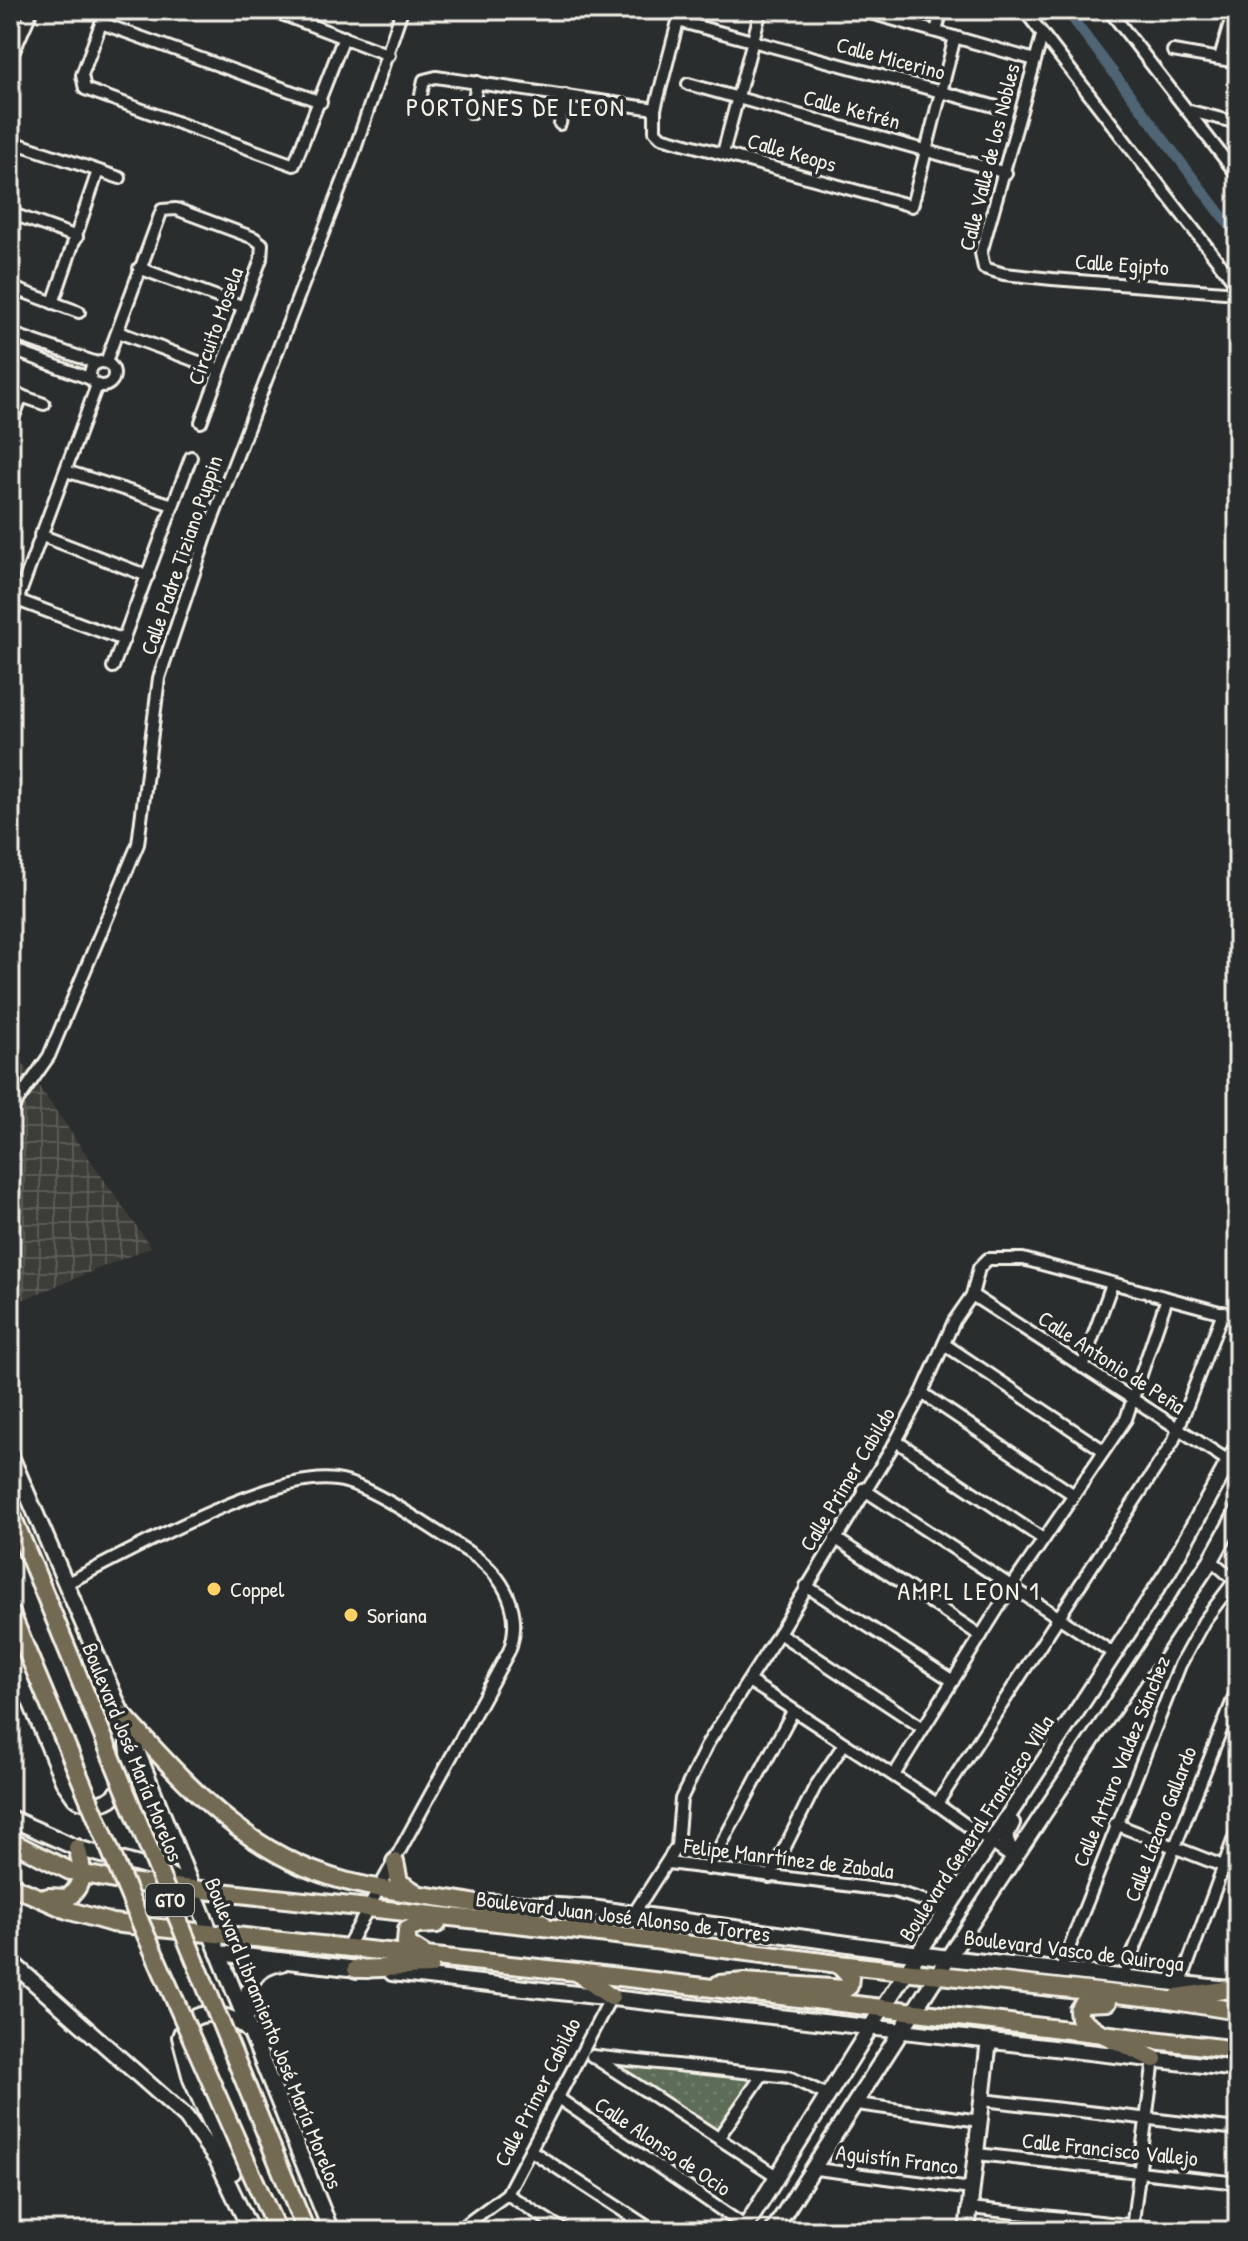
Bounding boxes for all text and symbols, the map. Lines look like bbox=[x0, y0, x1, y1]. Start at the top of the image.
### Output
street label: Calle Micerino bbox=[833, 29, 949, 87]
street label: Calle Valle de los Nobles bbox=[951, 60, 1027, 254]
street label: Calle Kefrén bbox=[800, 82, 904, 136]
district label: PORTONES DE LEON bbox=[406, 89, 626, 124]
street label: Calle Keops bbox=[744, 125, 840, 179]
street label: Calle Egipto bbox=[1074, 246, 1170, 282]
street label: Circuito Mosela bbox=[180, 263, 250, 389]
street label: Calle Padre Tiziano Puppin bbox=[133, 451, 229, 659]
street label: Calle Antonio de Peña bbox=[1032, 1303, 1192, 1421]
street label: Calle Primer Cabildo bbox=[792, 1401, 902, 1557]
district label: AMPL LEON 1 bbox=[897, 1573, 1041, 1608]
place label: Coppel bbox=[230, 1574, 285, 1604]
marker: Coppel bbox=[205, 1580, 223, 1598]
place label: Soriana bbox=[367, 1600, 427, 1630]
marker: Soriana bbox=[342, 1606, 360, 1624]
street label: Boulevard José María Morelos bbox=[75, 1638, 191, 1866]
street label: Calle Arturo Valdez Sánchez bbox=[1065, 1651, 1177, 1871]
street label: Boulevard General Francisco Villa bbox=[892, 1709, 1061, 1947]
street label: Calle Lázaro Gallardo bbox=[1117, 1742, 1204, 1906]
street label: Felipe Manrtínez de Zabala bbox=[681, 1830, 896, 1886]
street label: Boulevard Libramiento José María Morelos bbox=[198, 1873, 350, 2193]
street label: Boulevard Juan José Alonso de Torres bbox=[474, 1883, 772, 1949]
road number: GTO bbox=[146, 1884, 194, 1916]
street label: Boulevard Vasco de Quiroga bbox=[962, 1922, 1186, 1978]
street label: Calle Primer Cabildo bbox=[487, 2012, 587, 2172]
street label: Calle Alonso de Ocio bbox=[589, 2089, 737, 2203]
street label: Calle Francisco Vallejo bbox=[1020, 2125, 1200, 2173]
street label: Aguistín Franco bbox=[834, 2137, 960, 2181]

